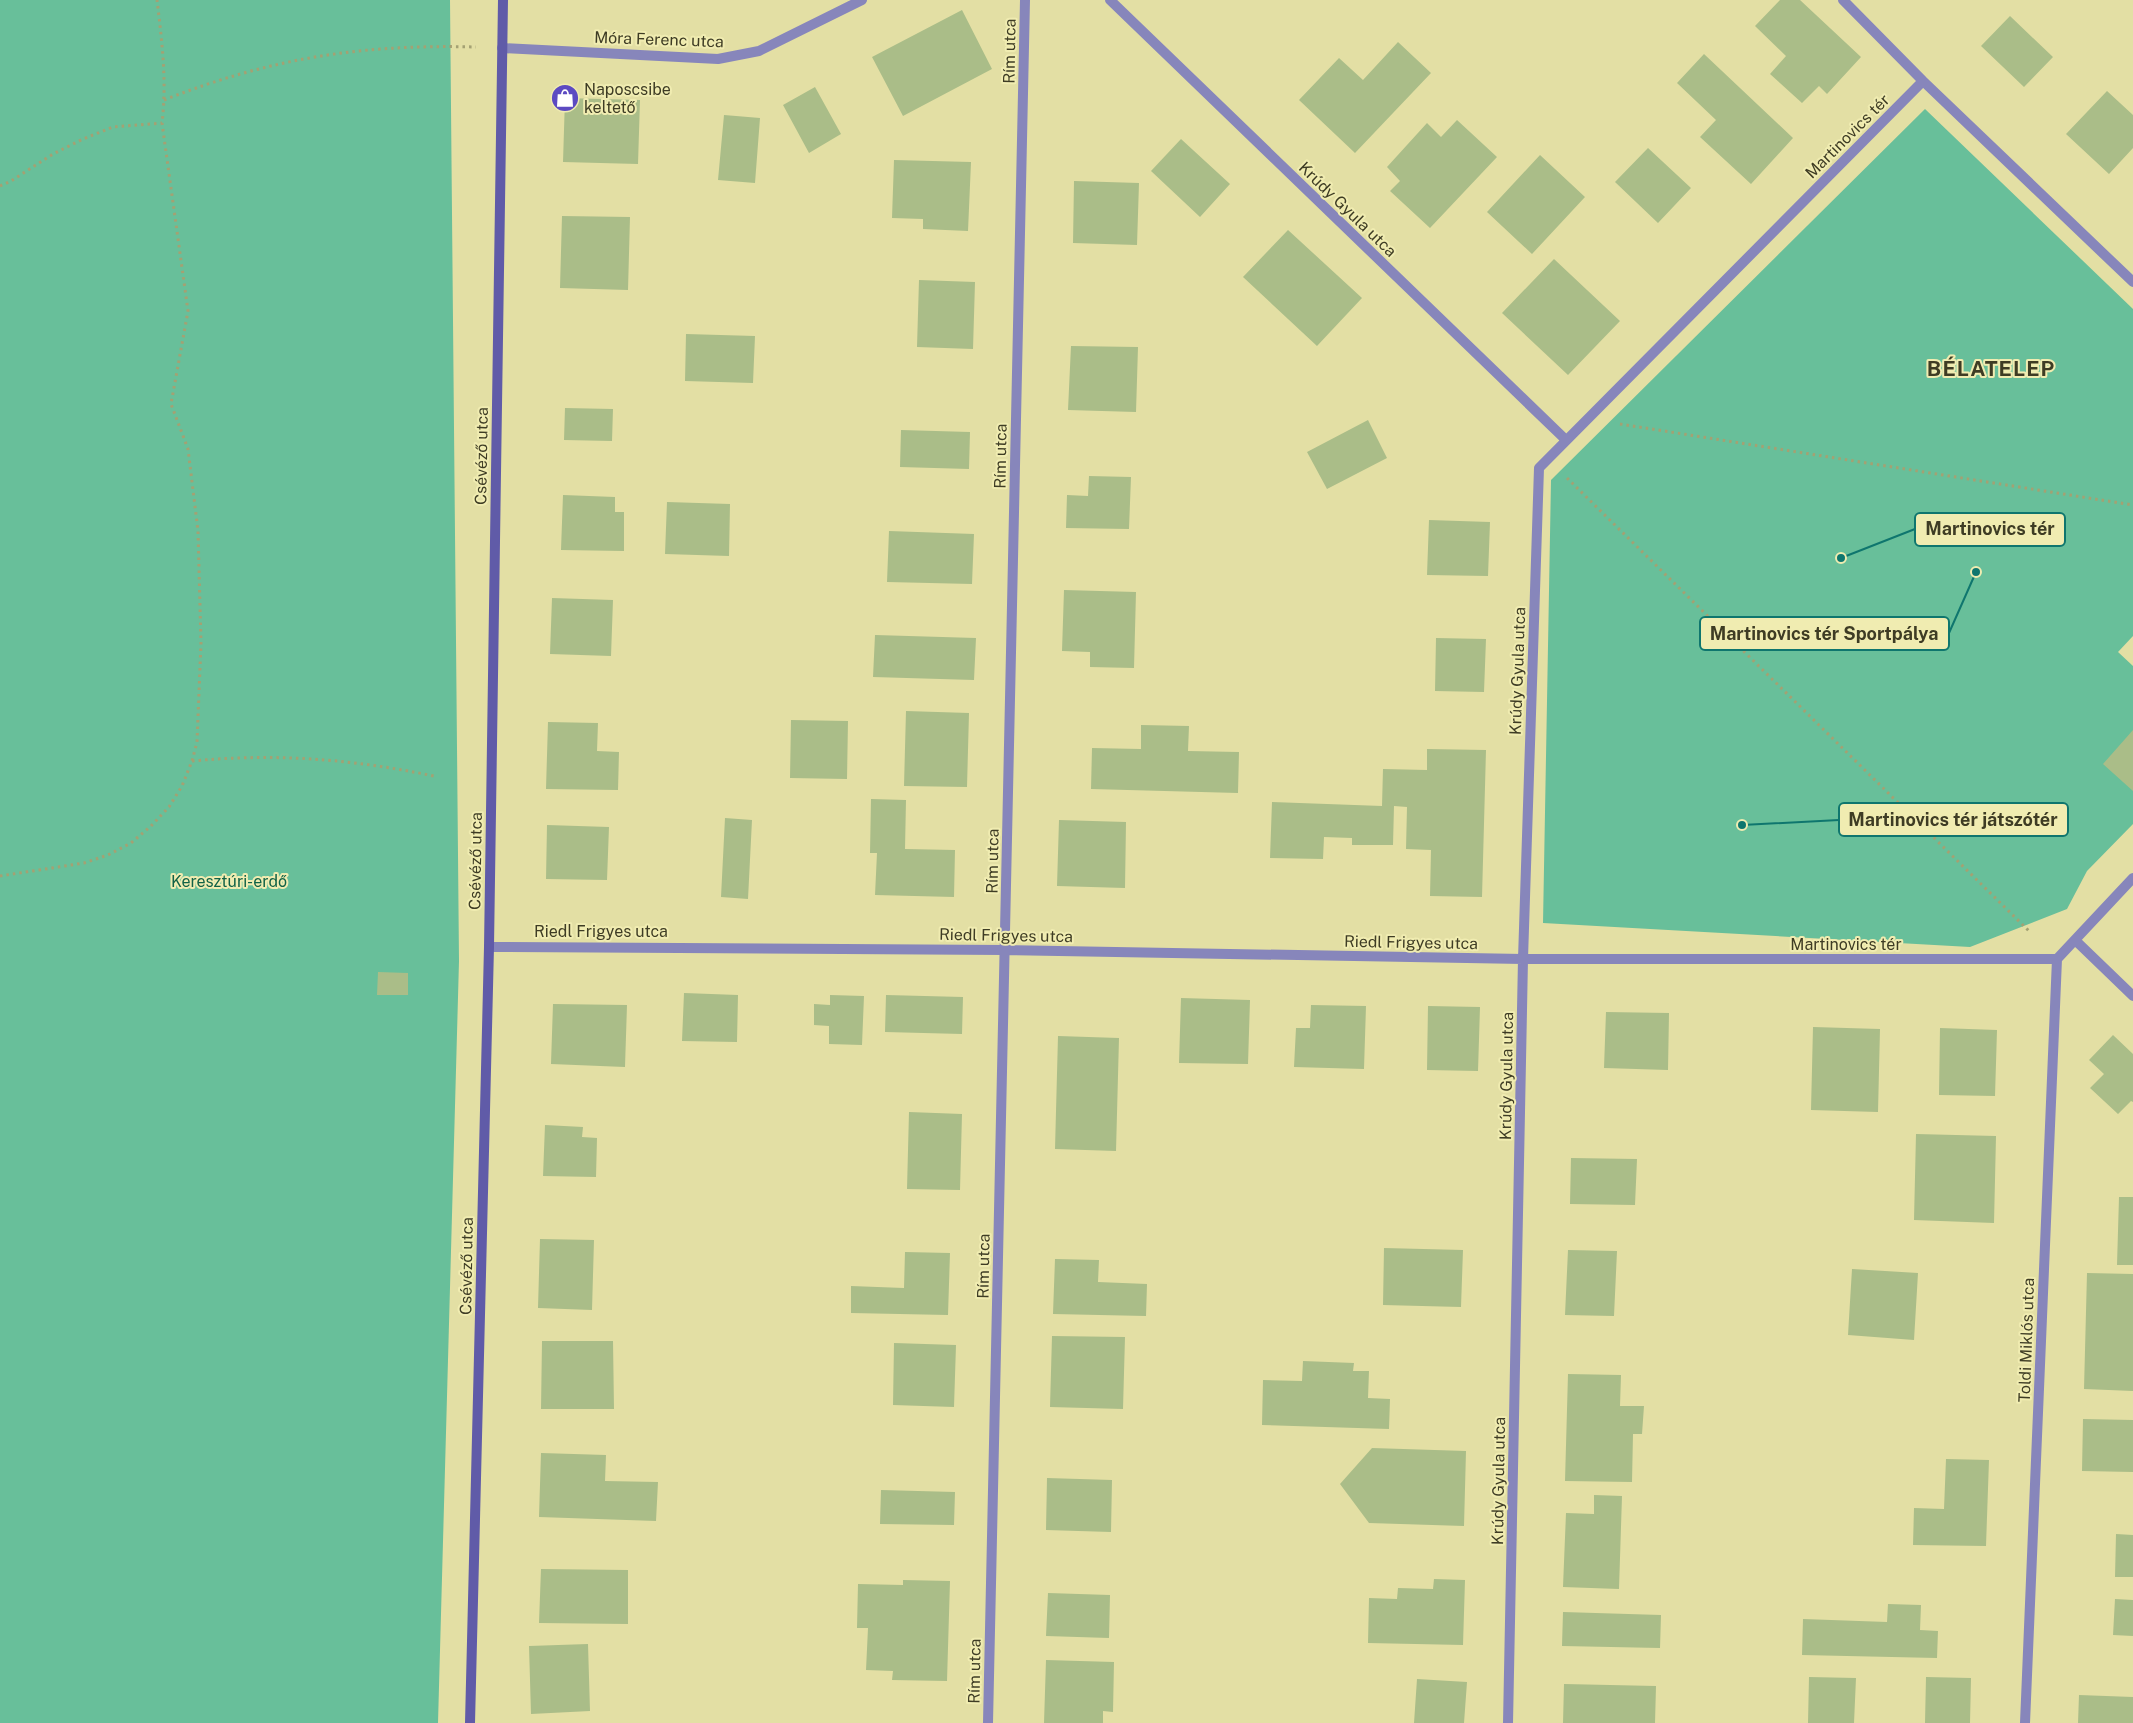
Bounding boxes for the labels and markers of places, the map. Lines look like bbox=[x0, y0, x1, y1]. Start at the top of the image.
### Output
place label: Naposcsibe keltető bbox=[584, 80, 671, 117]
shop icon: Naposcsibe keltető bbox=[550, 83, 580, 113]
callout: Martinovics tér bbox=[1915, 513, 2065, 546]
callout: Martinovics tér Sportpálya bbox=[1700, 617, 1949, 650]
callout: Martinovics tér játszótér bbox=[1839, 803, 2068, 836]

